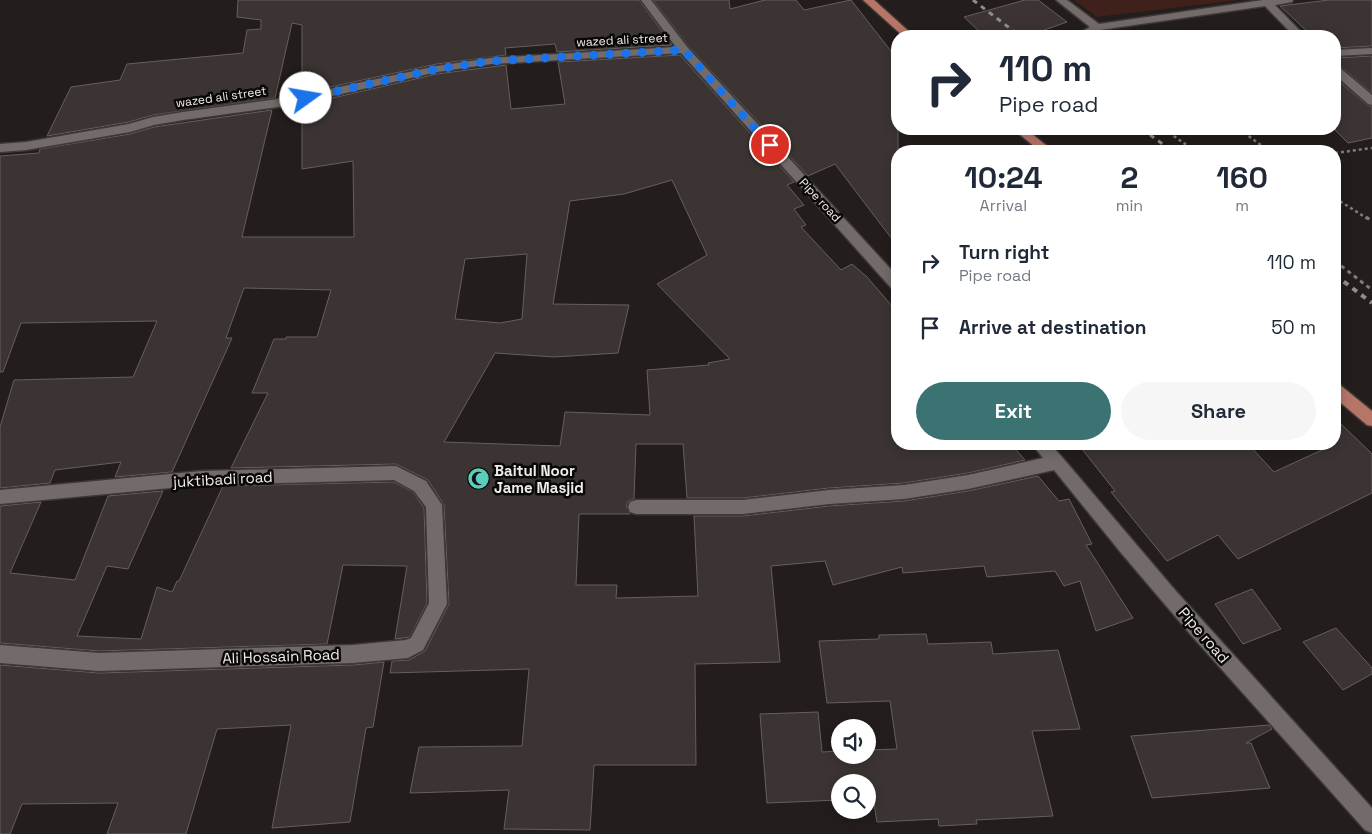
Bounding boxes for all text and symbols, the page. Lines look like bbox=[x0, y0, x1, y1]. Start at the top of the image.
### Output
street label: wazed ali street bbox=[576, 30, 668, 50]
text: 110 m bbox=[999, 47, 1092, 91]
icon: right bbox=[916, 50, 981, 115]
position arrow bbox=[279, 71, 331, 123]
street label: wazed ali street bbox=[174, 83, 268, 111]
text: Pipe road bbox=[999, 90, 1098, 118]
pin bbox=[749, 124, 791, 166]
icon: arrive bbox=[756, 131, 784, 159]
text: 10:24 bbox=[964, 158, 1043, 197]
text: 2 bbox=[1120, 158, 1138, 197]
text: 160 bbox=[1216, 158, 1268, 197]
street label: Pipe road bbox=[796, 175, 844, 225]
text: Arrival bbox=[980, 195, 1027, 216]
text: min bbox=[1116, 195, 1143, 216]
text: m bbox=[1235, 195, 1249, 216]
text: Turn right bbox=[959, 240, 1049, 265]
icon: right bbox=[916, 249, 944, 277]
text: 110 m bbox=[1267, 250, 1316, 275]
text: Pipe road bbox=[959, 265, 1031, 286]
icon: arrive bbox=[916, 314, 944, 342]
text: Arrive at destination bbox=[959, 315, 1147, 340]
text: 50 m bbox=[1271, 315, 1316, 340]
button: Exit bbox=[916, 382, 1111, 440]
button: Share bbox=[1121, 382, 1316, 440]
place label: Baitul Noor Jame Masjid bbox=[494, 461, 584, 497]
street label: juktibadi road bbox=[172, 467, 273, 491]
mosque icon: Baitul Noor Jame Masjid bbox=[466, 467, 490, 491]
street label: Pipe road bbox=[1175, 603, 1233, 667]
street label: Ali Hossain Road bbox=[222, 644, 340, 668]
map controls bbox=[831, 719, 876, 819]
button: sound bbox=[831, 719, 876, 764]
button: search bbox=[831, 774, 876, 819]

